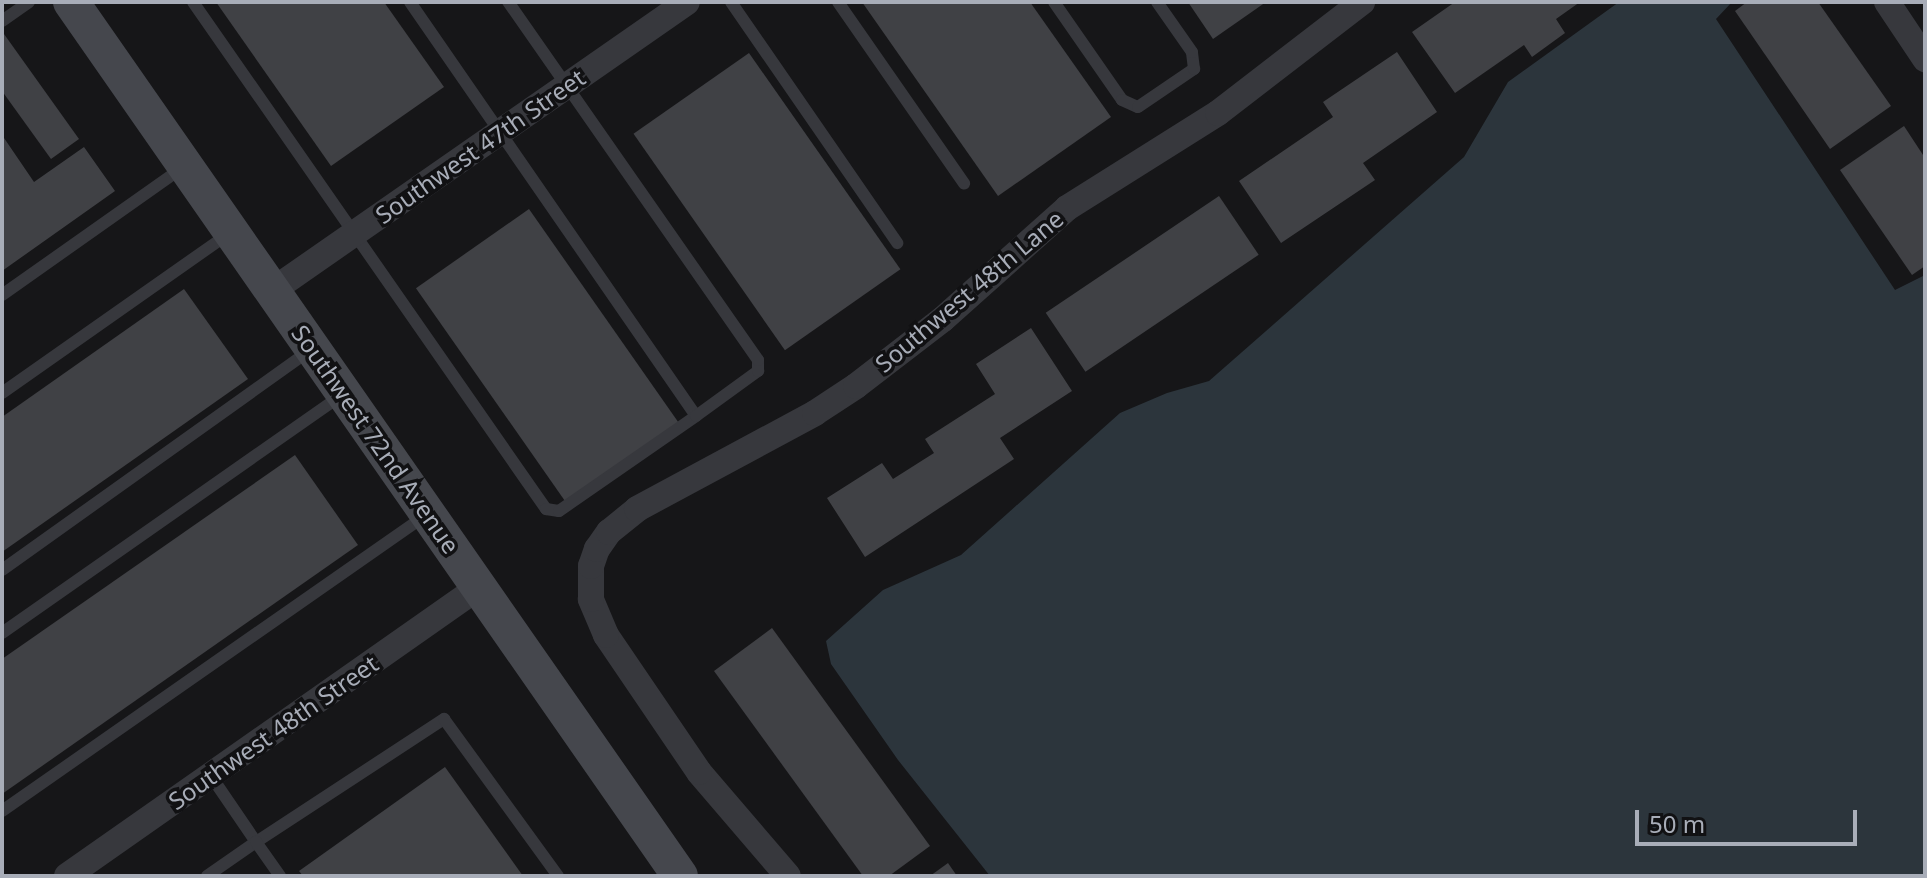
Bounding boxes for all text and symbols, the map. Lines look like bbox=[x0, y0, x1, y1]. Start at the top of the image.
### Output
street label: Southwest 47th Street bbox=[370, 63, 590, 229]
street label: Southwest 48th Lane bbox=[869, 204, 1069, 378]
street label: Southwest 72nd Avenue bbox=[286, 319, 466, 559]
street label: Southwest 48th Street bbox=[163, 649, 383, 815]
scale bar bbox=[1639, 794, 1861, 844]
text: 50 m bbox=[1649, 807, 1705, 840]

